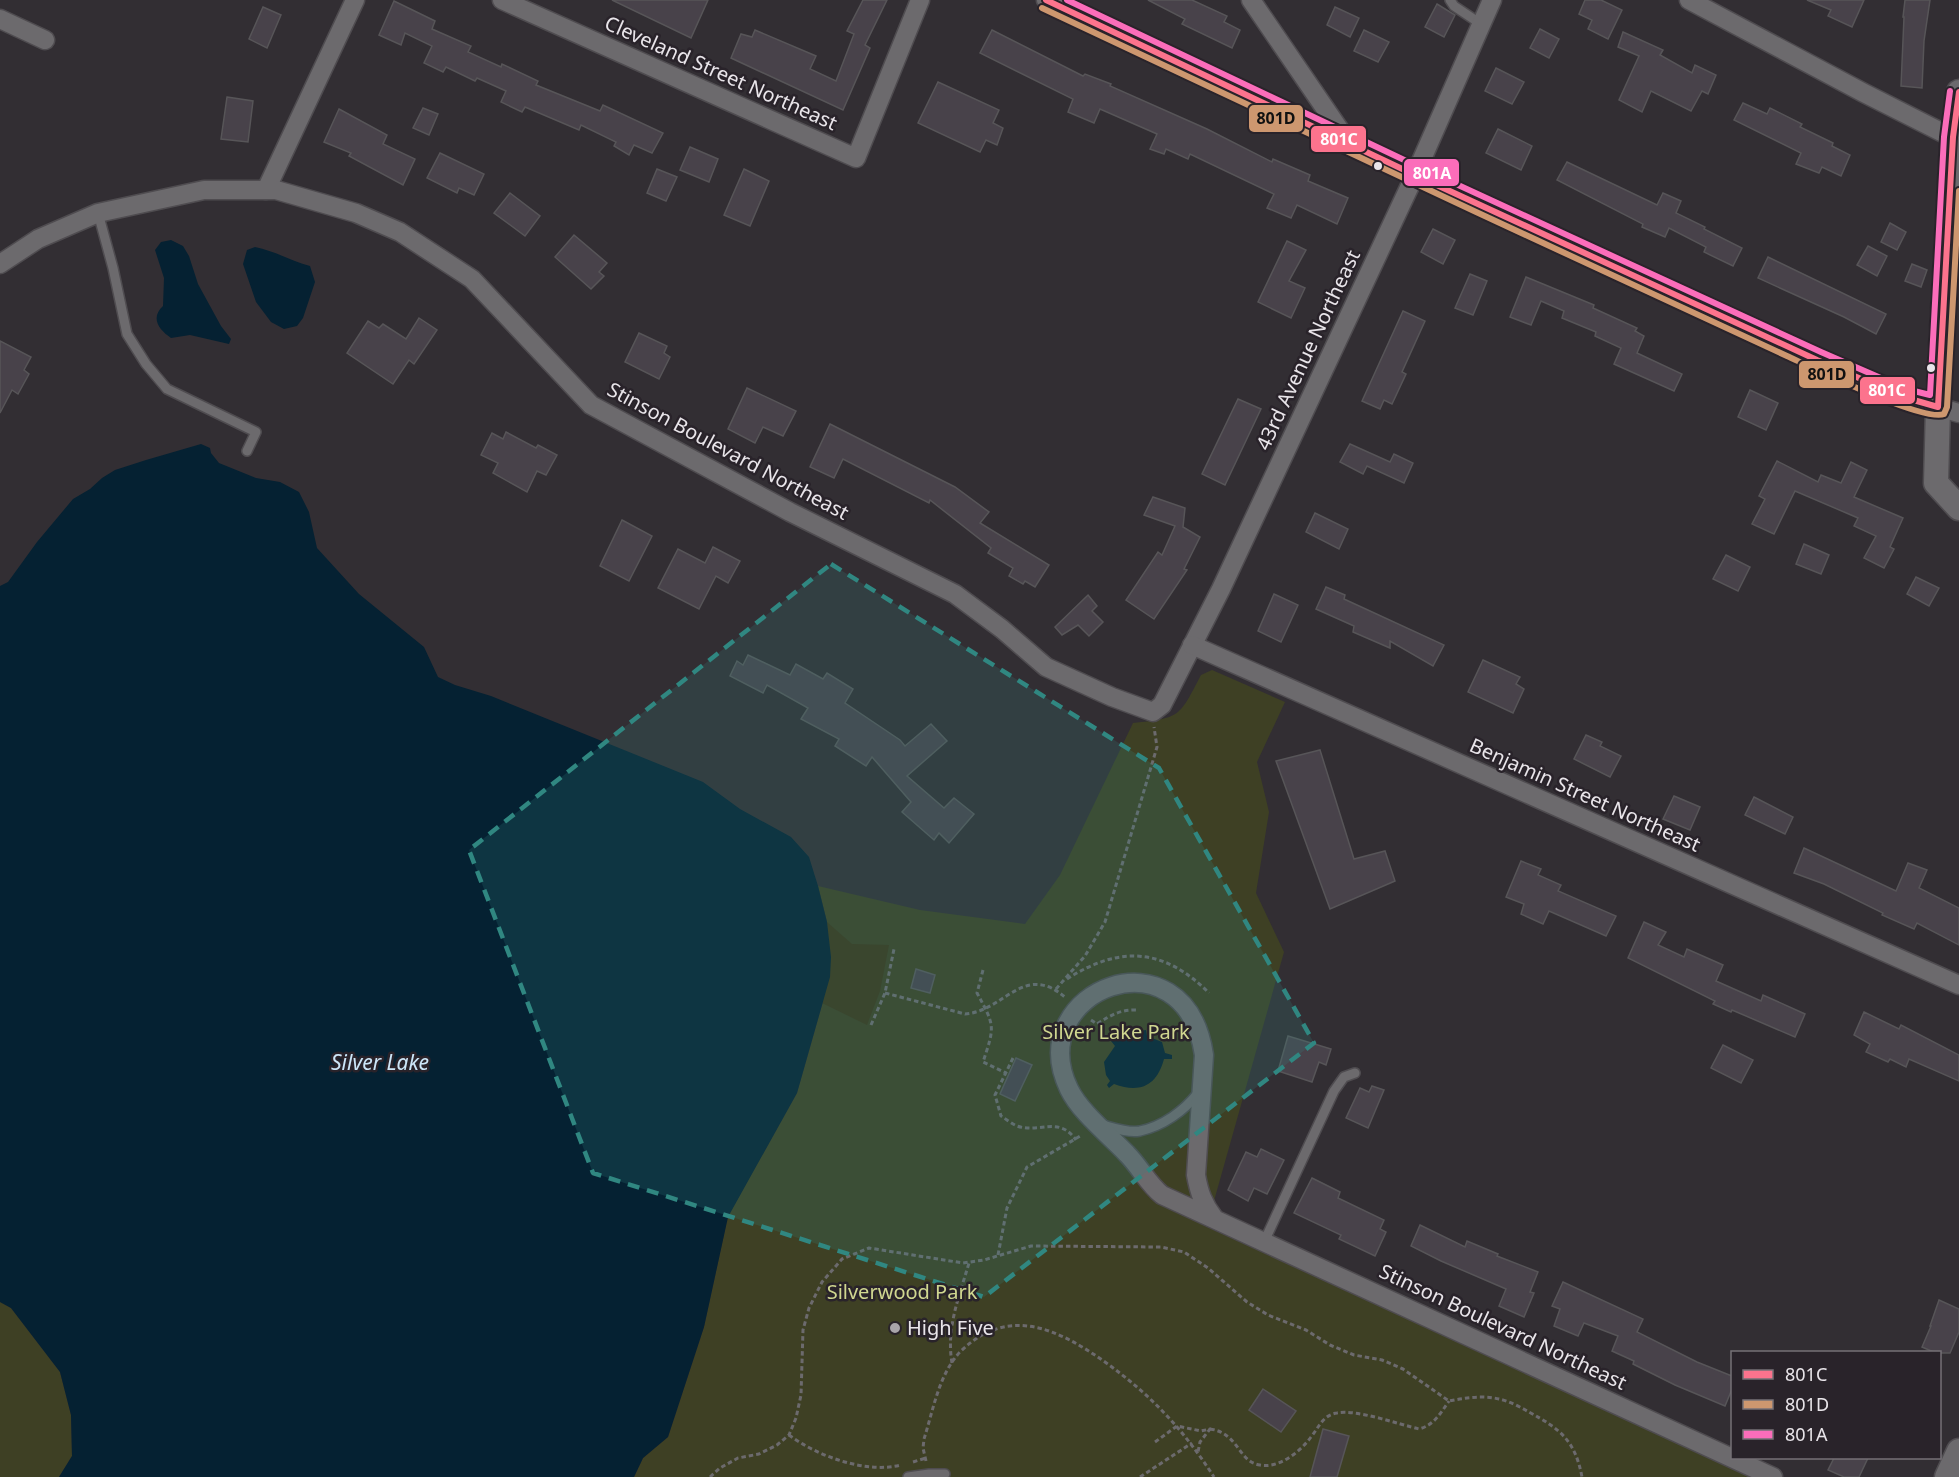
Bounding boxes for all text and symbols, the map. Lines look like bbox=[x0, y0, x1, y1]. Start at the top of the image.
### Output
street label: Cleveland Street Northeast bbox=[601, 9, 842, 136]
line badge: 801D bbox=[1248, 104, 1304, 133]
text: 801D bbox=[1256, 107, 1296, 129]
line badge: 801C bbox=[1310, 125, 1367, 153]
text: 801C bbox=[1320, 128, 1358, 150]
line badge: 801A bbox=[1403, 158, 1460, 187]
unlabelled marker bbox=[1372, 160, 1384, 172]
text: 801A bbox=[1413, 162, 1452, 184]
street label: 43rd Avenue Northeast bbox=[1249, 245, 1366, 454]
line badge: 801D bbox=[1798, 360, 1855, 389]
unlabelled marker bbox=[1925, 362, 1937, 374]
text: 801D bbox=[1807, 363, 1847, 385]
street label: Stinson Boulevard Northeast bbox=[603, 375, 854, 526]
line badge: 801C bbox=[1859, 376, 1916, 405]
text: 801C bbox=[1868, 379, 1906, 401]
street label: Benjamin Street Northeast bbox=[1466, 731, 1705, 858]
park label: Silver Lake Park bbox=[1042, 1018, 1190, 1045]
water label: Silver Lake bbox=[331, 1048, 429, 1076]
street label: Stinson Boulevard Northeast bbox=[1375, 1257, 1631, 1396]
park label: Silverwood Park bbox=[827, 1278, 978, 1305]
place label: High Five bbox=[907, 1314, 994, 1341]
marker: High Five bbox=[888, 1321, 902, 1335]
legend bbox=[1731, 1351, 1941, 1459]
text: 801C bbox=[1785, 1362, 1827, 1386]
text: 801D bbox=[1785, 1392, 1829, 1416]
text: 801A bbox=[1785, 1422, 1828, 1446]

